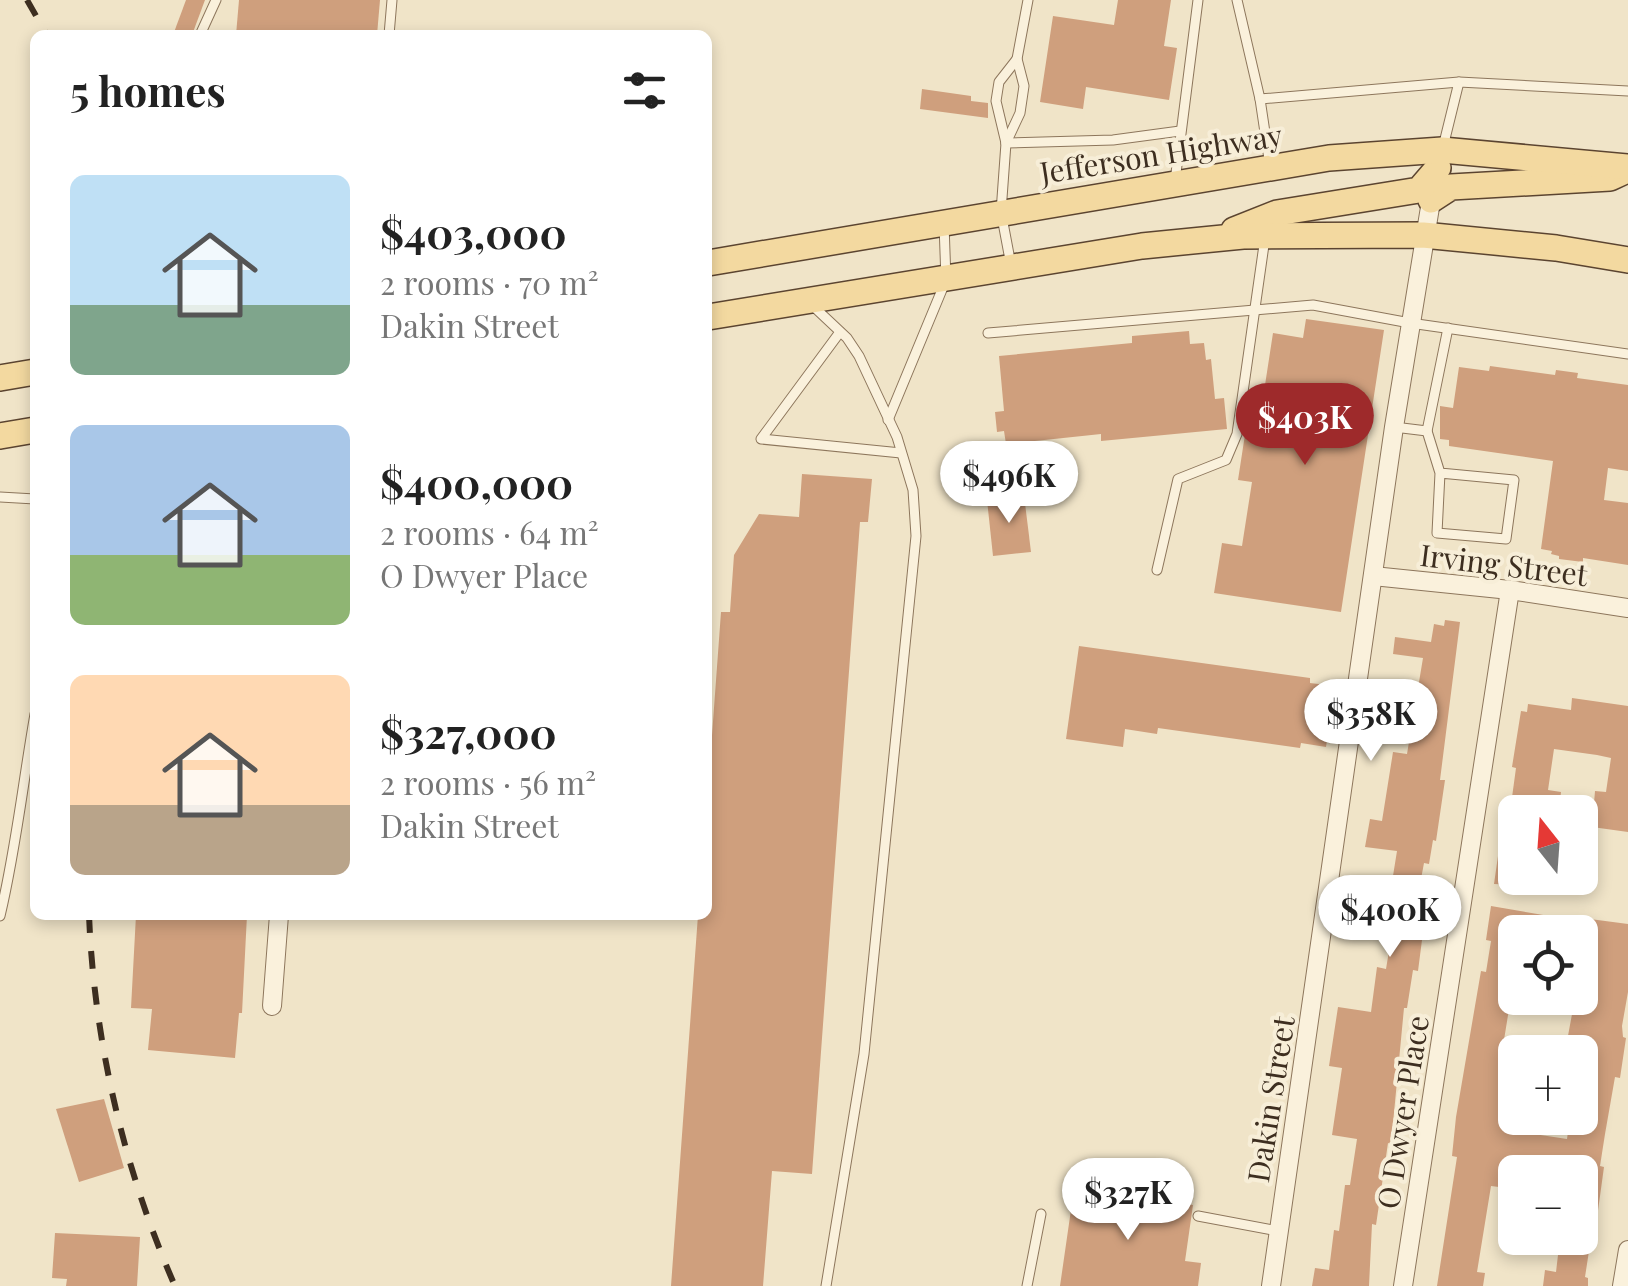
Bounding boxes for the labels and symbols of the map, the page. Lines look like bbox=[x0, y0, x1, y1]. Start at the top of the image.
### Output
street label: Jefferson Highway bbox=[1036, 114, 1285, 192]
pin: $403K bbox=[1235, 383, 1375, 468]
pin: $496K bbox=[939, 441, 1079, 526]
street label: Irving Street bbox=[1418, 534, 1590, 594]
pin: $358K bbox=[1301, 679, 1441, 764]
north arrow bbox=[1498, 795, 1598, 895]
pin: $400K bbox=[1320, 875, 1460, 960]
street label: O Dwyer Place bbox=[1367, 1012, 1437, 1212]
street label: Dakin Street bbox=[1237, 1013, 1303, 1185]
pin: $327K bbox=[1058, 1158, 1198, 1243]

